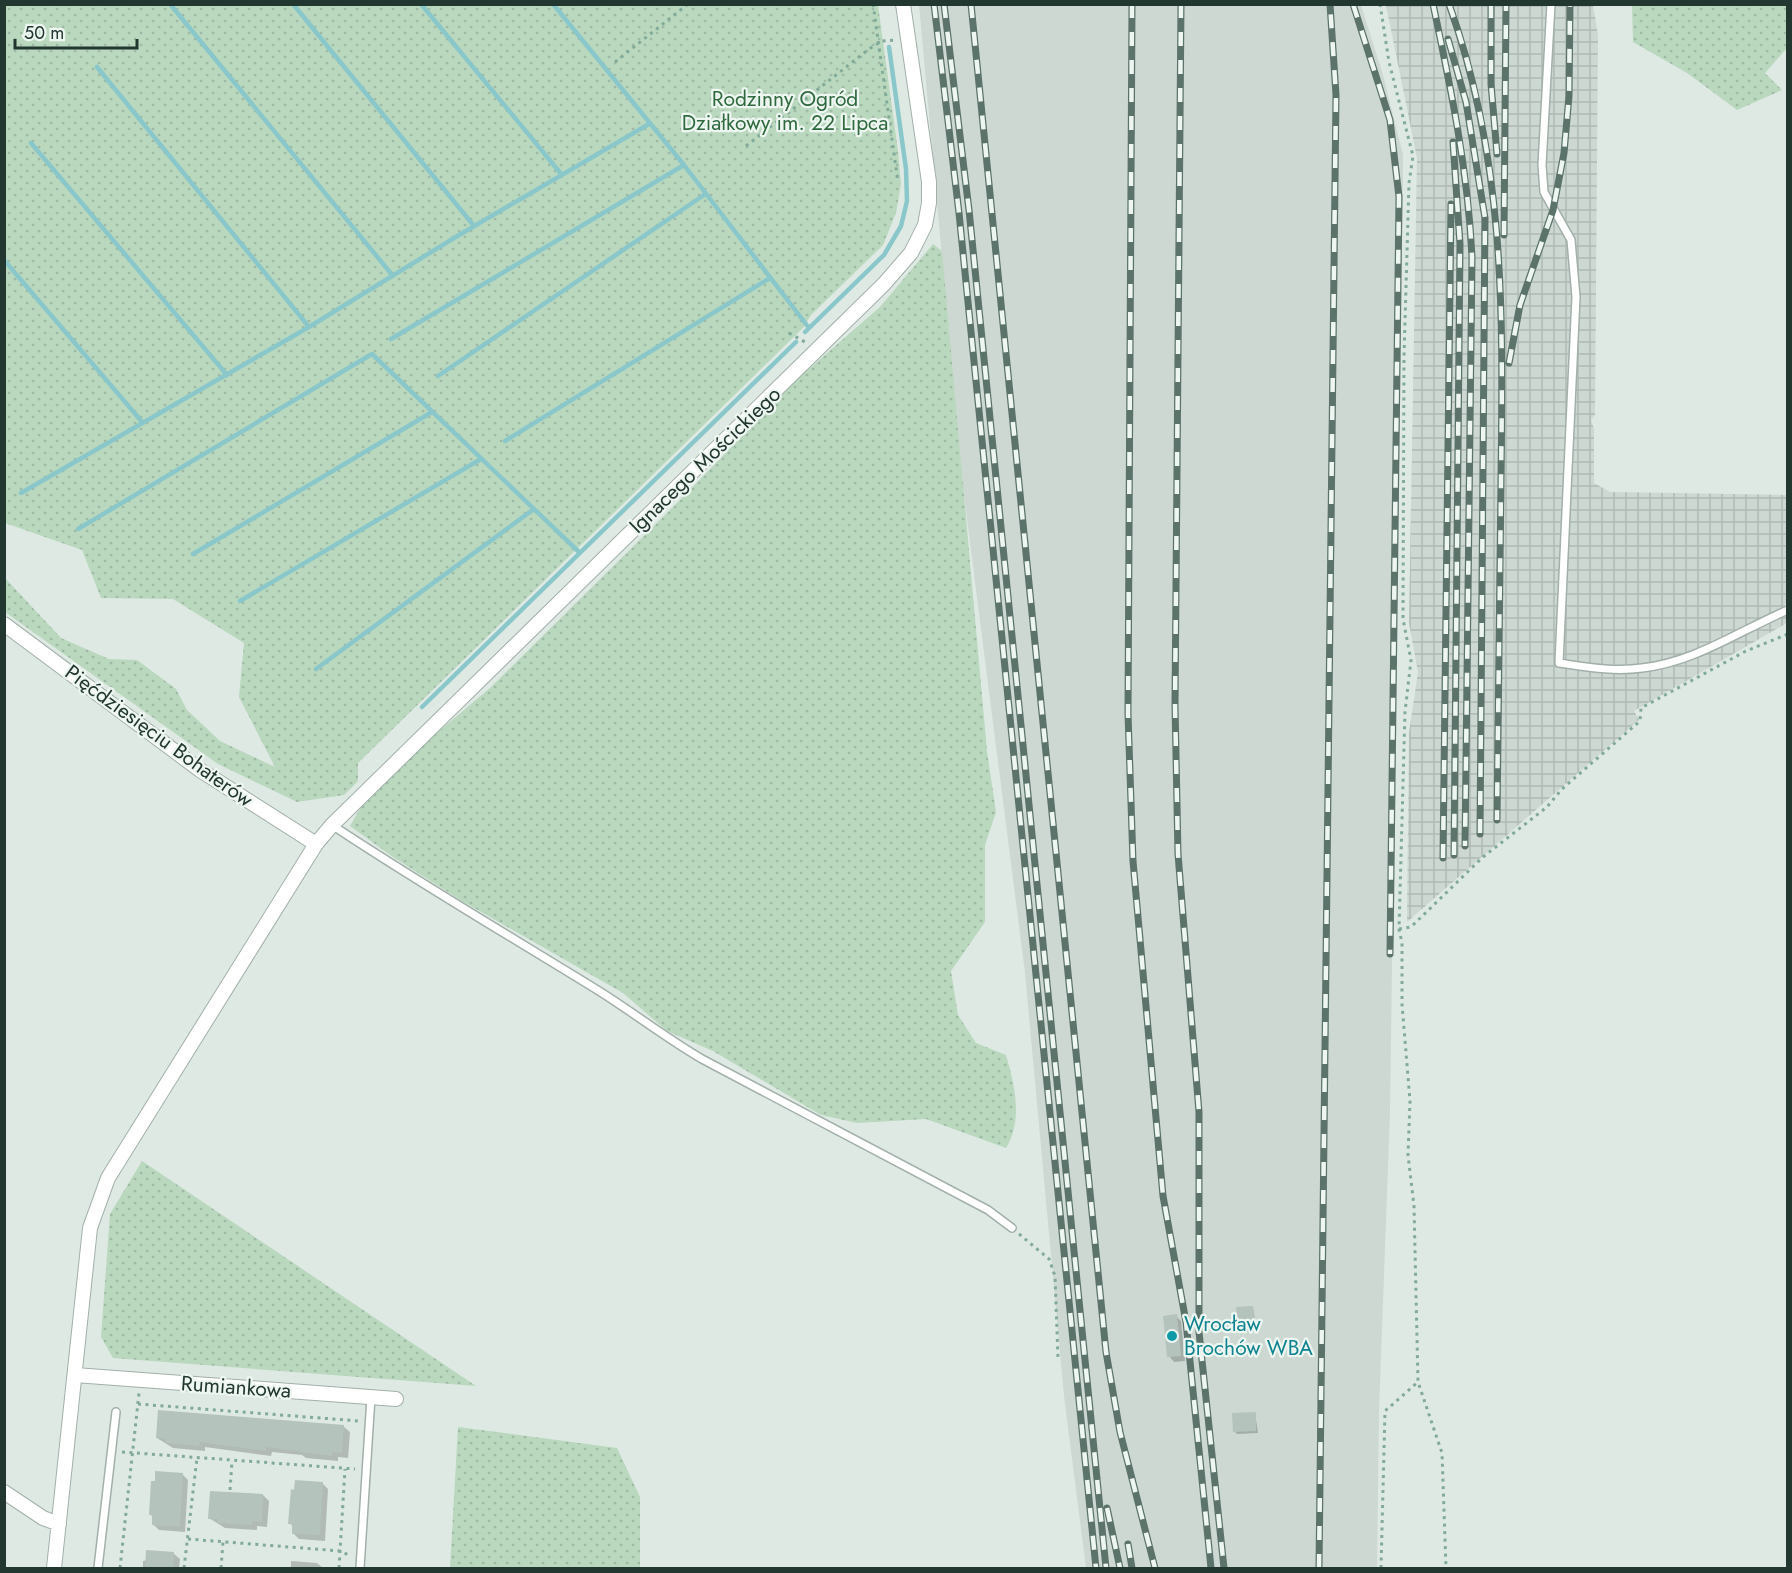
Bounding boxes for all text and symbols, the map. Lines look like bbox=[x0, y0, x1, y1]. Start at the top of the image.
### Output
scale bar bbox=[15, 12, 136, 50]
text: 50 m bbox=[24, 20, 64, 46]
park label: Rodzinny Ogród Działkowy im. 22 Lipca bbox=[682, 84, 888, 138]
street label: Ignacego Mościckiego bbox=[623, 380, 787, 540]
street label: Pięćdziesięciu Bohaterów bbox=[59, 658, 260, 815]
place label: Wrocław Brochów WBA bbox=[1184, 1309, 1313, 1363]
marker: Wrocław Brochów WBA bbox=[1165, 1329, 1179, 1343]
street label: Rumiankowa bbox=[180, 1368, 292, 1406]

